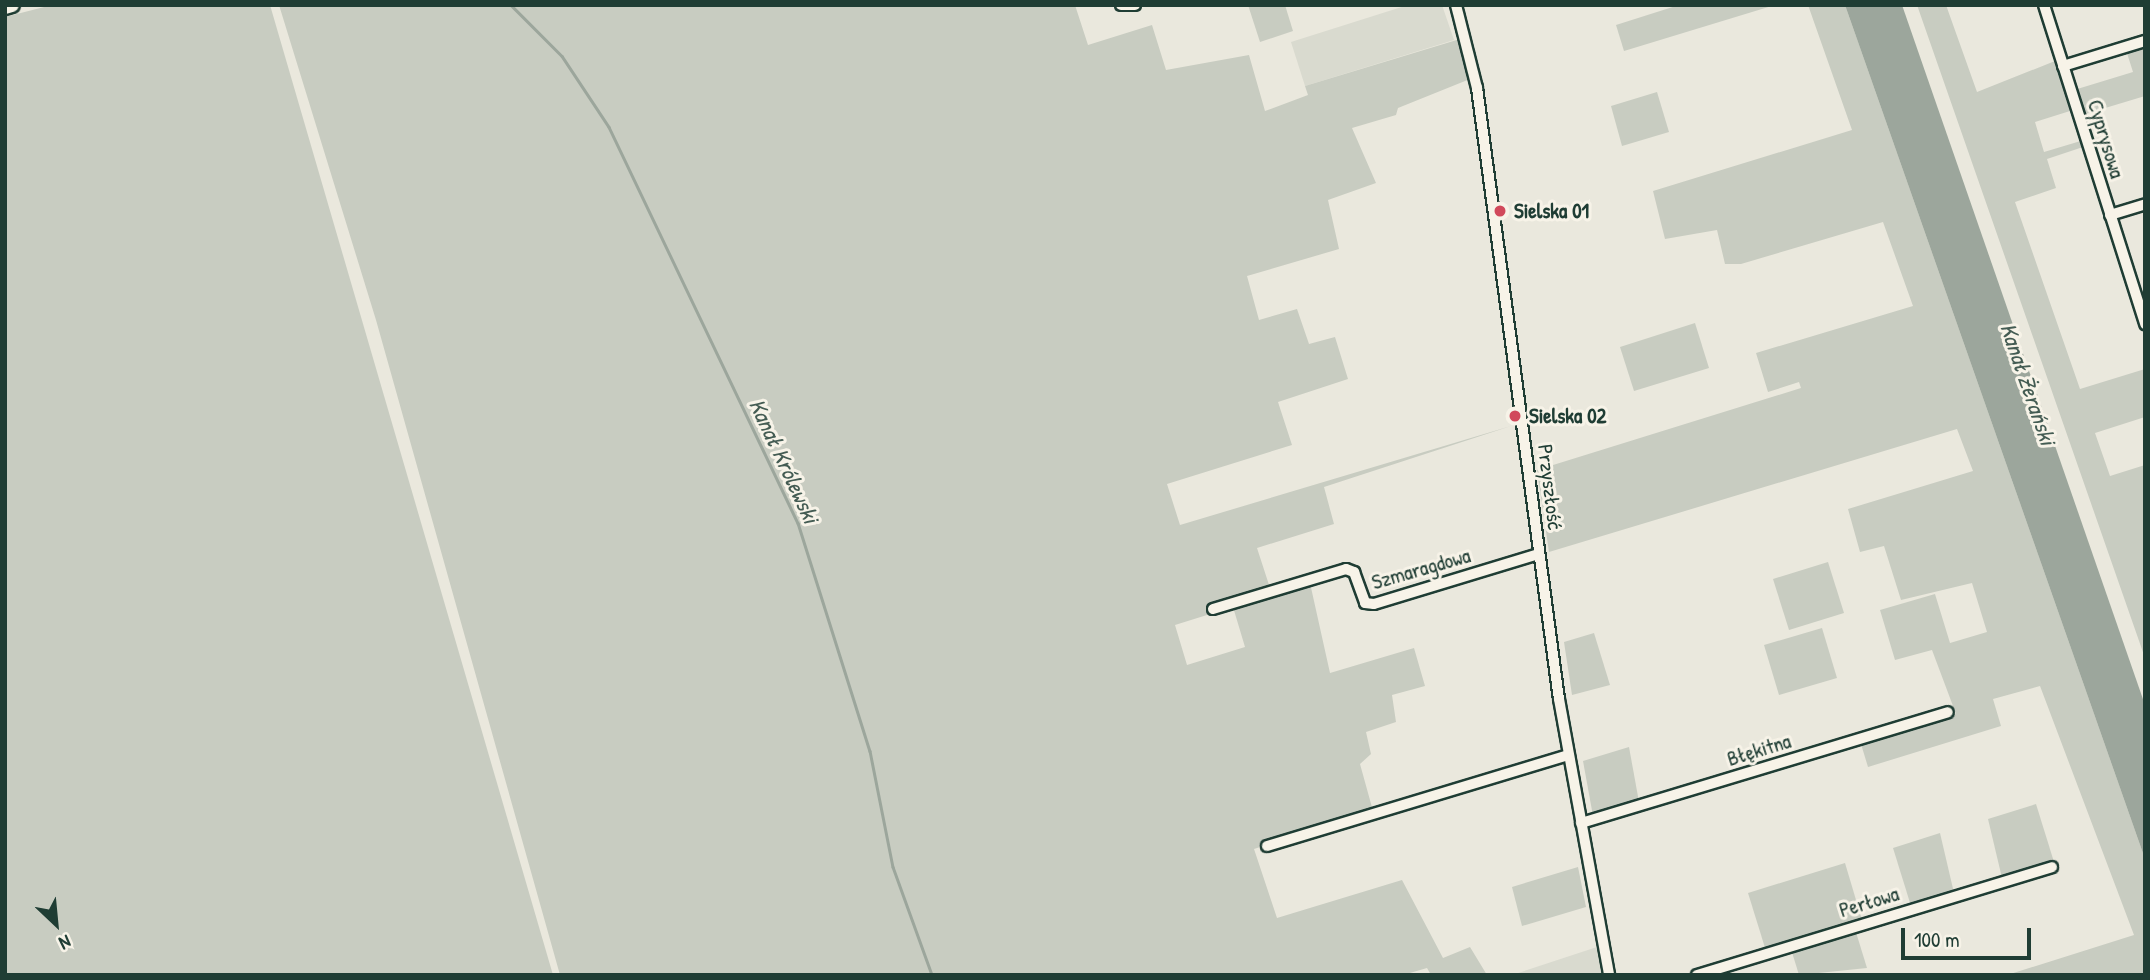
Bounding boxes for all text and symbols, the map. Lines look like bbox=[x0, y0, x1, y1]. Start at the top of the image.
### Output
street label: Cyprysowa bbox=[2082, 97, 2130, 181]
place label: Sielska 01 bbox=[1514, 198, 1589, 224]
marker: Sielska 01 bbox=[1492, 203, 1508, 219]
water label: Kanał Żerański bbox=[1994, 319, 2062, 449]
water label: Kanał Królewski bbox=[743, 394, 825, 528]
place label: Sielska 02 bbox=[1529, 403, 1606, 429]
marker: Sielska 02 bbox=[1507, 408, 1523, 424]
street label: Przyszłość bbox=[1532, 443, 1568, 531]
street label: Szmaragdowa bbox=[1369, 543, 1473, 595]
street label: Błękitna bbox=[1724, 728, 1794, 772]
street label: Perłowa bbox=[1836, 881, 1902, 923]
north arrow bbox=[21, 889, 91, 959]
scale bar bbox=[1905, 914, 2035, 958]
text: 100 m bbox=[1914, 925, 1960, 954]
text: N bbox=[55, 929, 75, 957]

